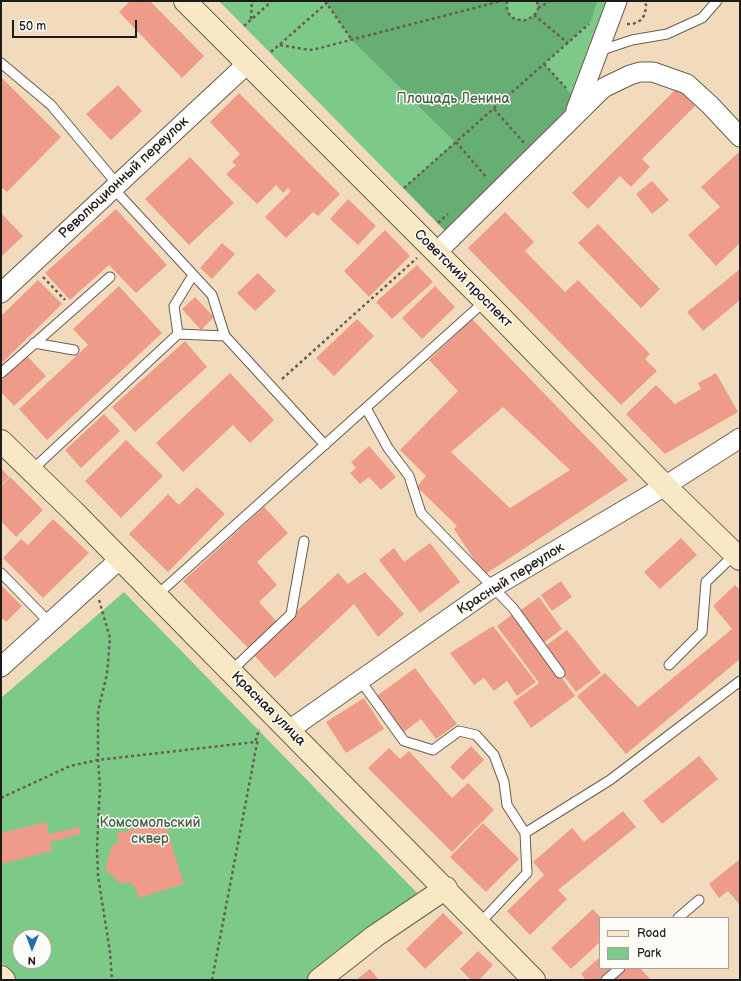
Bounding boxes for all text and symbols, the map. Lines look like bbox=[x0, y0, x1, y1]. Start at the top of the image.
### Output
scale bar bbox=[14, 12, 139, 38]
text: 50 m bbox=[19, 19, 46, 34]
park label: Площадь Ленина bbox=[396, 91, 510, 107]
street label: Революционный переулок bbox=[56, 113, 192, 243]
street label: Советский проспект bbox=[410, 226, 516, 332]
street label: Красный переулок bbox=[455, 539, 567, 619]
street label: Красная улица bbox=[227, 668, 309, 750]
park label: Комсомольский сквер bbox=[99, 815, 201, 848]
legend bbox=[599, 917, 729, 969]
text: Road bbox=[637, 926, 666, 941]
north arrow bbox=[12, 929, 52, 969]
text: Park bbox=[637, 946, 661, 961]
text: N bbox=[28, 954, 36, 967]

